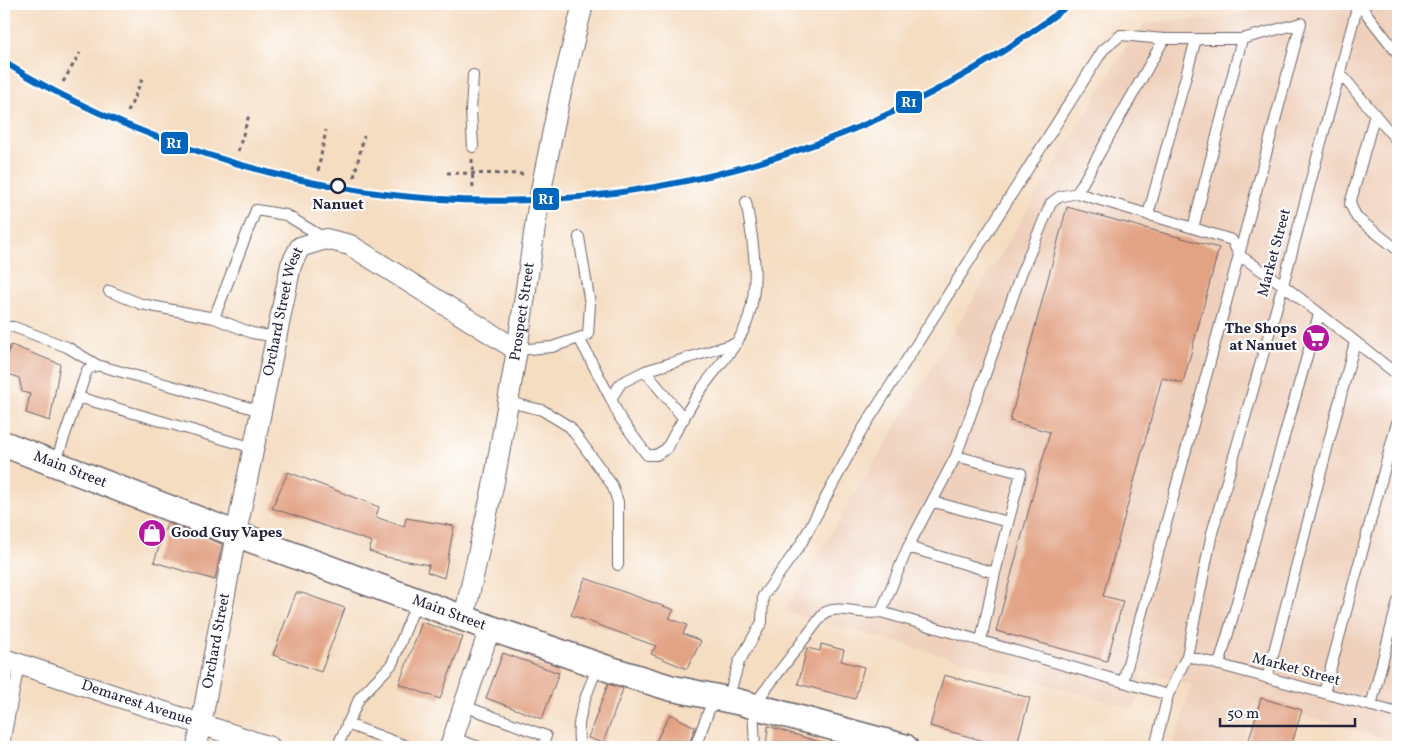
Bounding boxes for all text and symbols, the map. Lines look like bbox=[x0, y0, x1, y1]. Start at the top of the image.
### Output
line badge: R1 bbox=[895, 90, 923, 114]
text: R1 bbox=[901, 94, 917, 113]
line badge: R1 bbox=[160, 131, 189, 155]
text: R1 bbox=[166, 135, 182, 154]
marker: Nanuet bbox=[330, 178, 346, 194]
line badge: R1 bbox=[532, 187, 560, 211]
text: R1 bbox=[538, 191, 554, 210]
place label: Nanuet bbox=[312, 195, 364, 216]
street label: Market Street bbox=[1253, 207, 1297, 299]
street label: Orchard Street West bbox=[258, 243, 309, 378]
street label: Prospect Street bbox=[505, 261, 540, 363]
place label: The Shops at Nanuet bbox=[1225, 319, 1297, 357]
supermarket icon: The Shops at Nanuet bbox=[1301, 323, 1331, 353]
street label: Main Street bbox=[30, 446, 110, 493]
shop icon: Good Guy Vapes bbox=[137, 518, 167, 548]
place label: Good Guy Vapes bbox=[171, 523, 283, 544]
street label: Main Street bbox=[409, 590, 489, 636]
street label: Orchard Street bbox=[197, 591, 236, 690]
street label: Market Street bbox=[1250, 648, 1342, 692]
street label: Demarest Avenue bbox=[79, 675, 195, 731]
scale bar bbox=[1220, 696, 1354, 728]
text: 50 m bbox=[1227, 704, 1259, 725]

